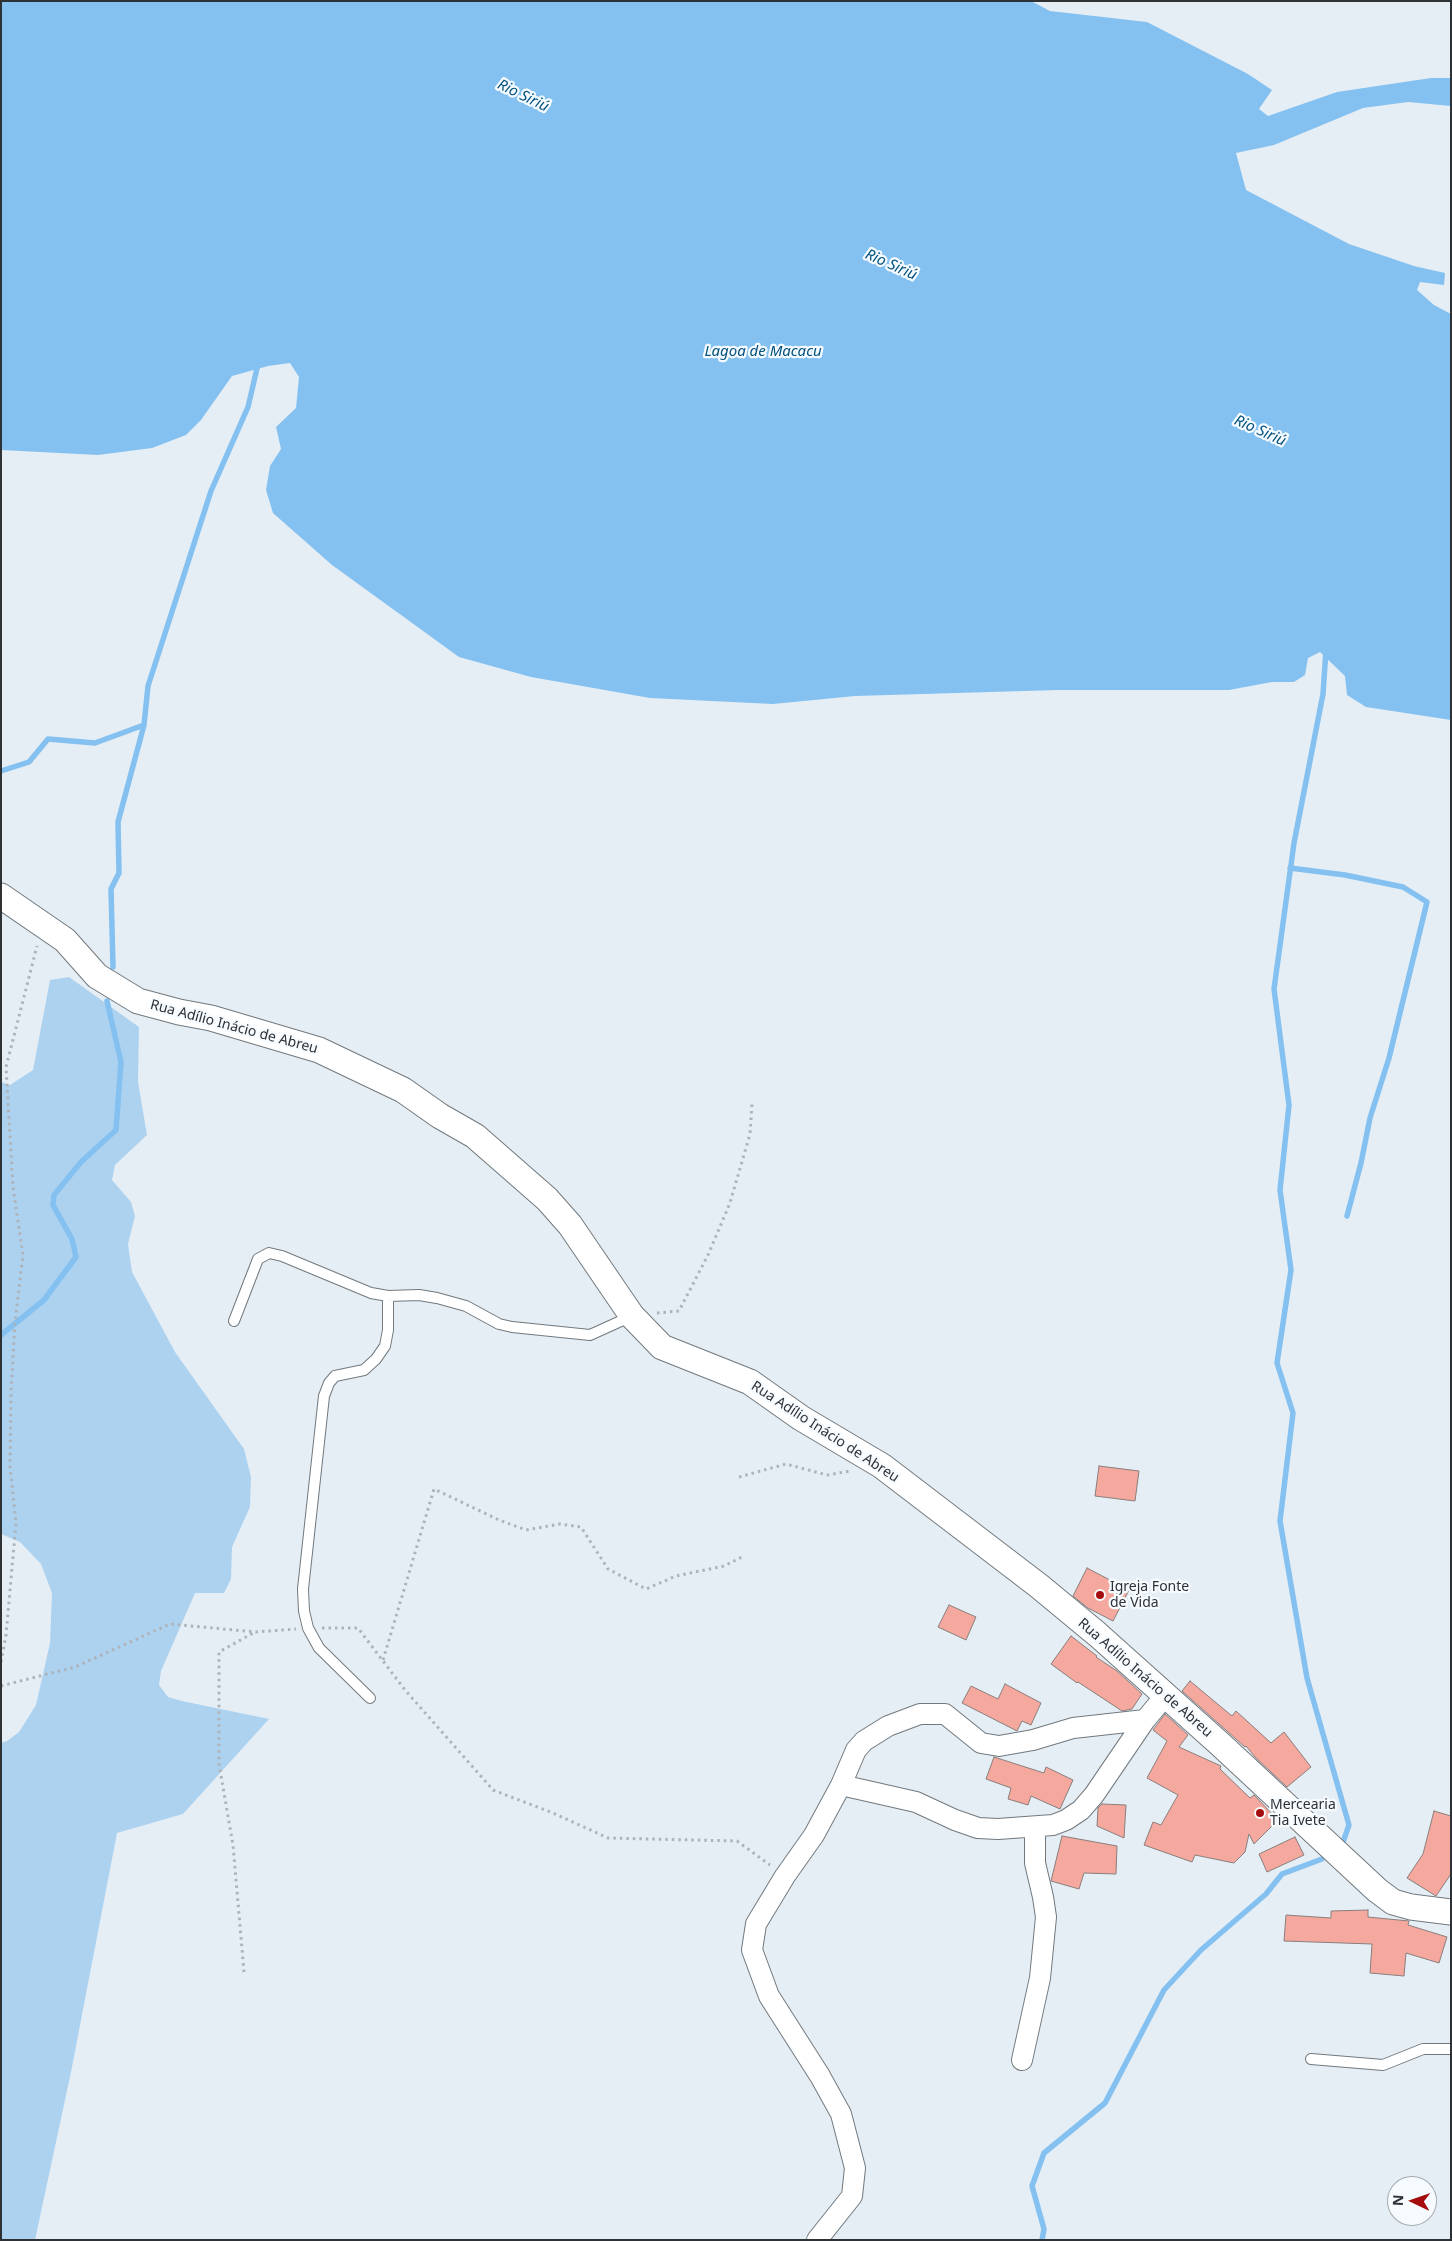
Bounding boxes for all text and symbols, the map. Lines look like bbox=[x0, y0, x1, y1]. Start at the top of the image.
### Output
water label: Rio Siriú bbox=[494, 76, 552, 116]
water label: Rio Siriú bbox=[862, 246, 920, 284]
water label: Lagoa de Macacu bbox=[704, 343, 822, 361]
water label: Rio Siriú bbox=[1231, 412, 1289, 450]
street label: Rua Adílio Inácio de Abreu bbox=[148, 997, 320, 1057]
street label: Rua Adílio Inácio de Abreu bbox=[748, 1378, 902, 1486]
place label: Igreja Fonte de Vida bbox=[1110, 1579, 1189, 1611]
marker: Igreja Fonte de Vida bbox=[1094, 1589, 1106, 1601]
street label: Rua Adílio Inácio de Abreu bbox=[1074, 1615, 1216, 1741]
place label: Mercearia Tia Ivete bbox=[1270, 1797, 1336, 1830]
marker: Mercearia Tia Ivete bbox=[1254, 1807, 1266, 1819]
north arrow bbox=[1387, 2176, 1437, 2226]
text: N bbox=[1388, 2194, 1407, 2206]

